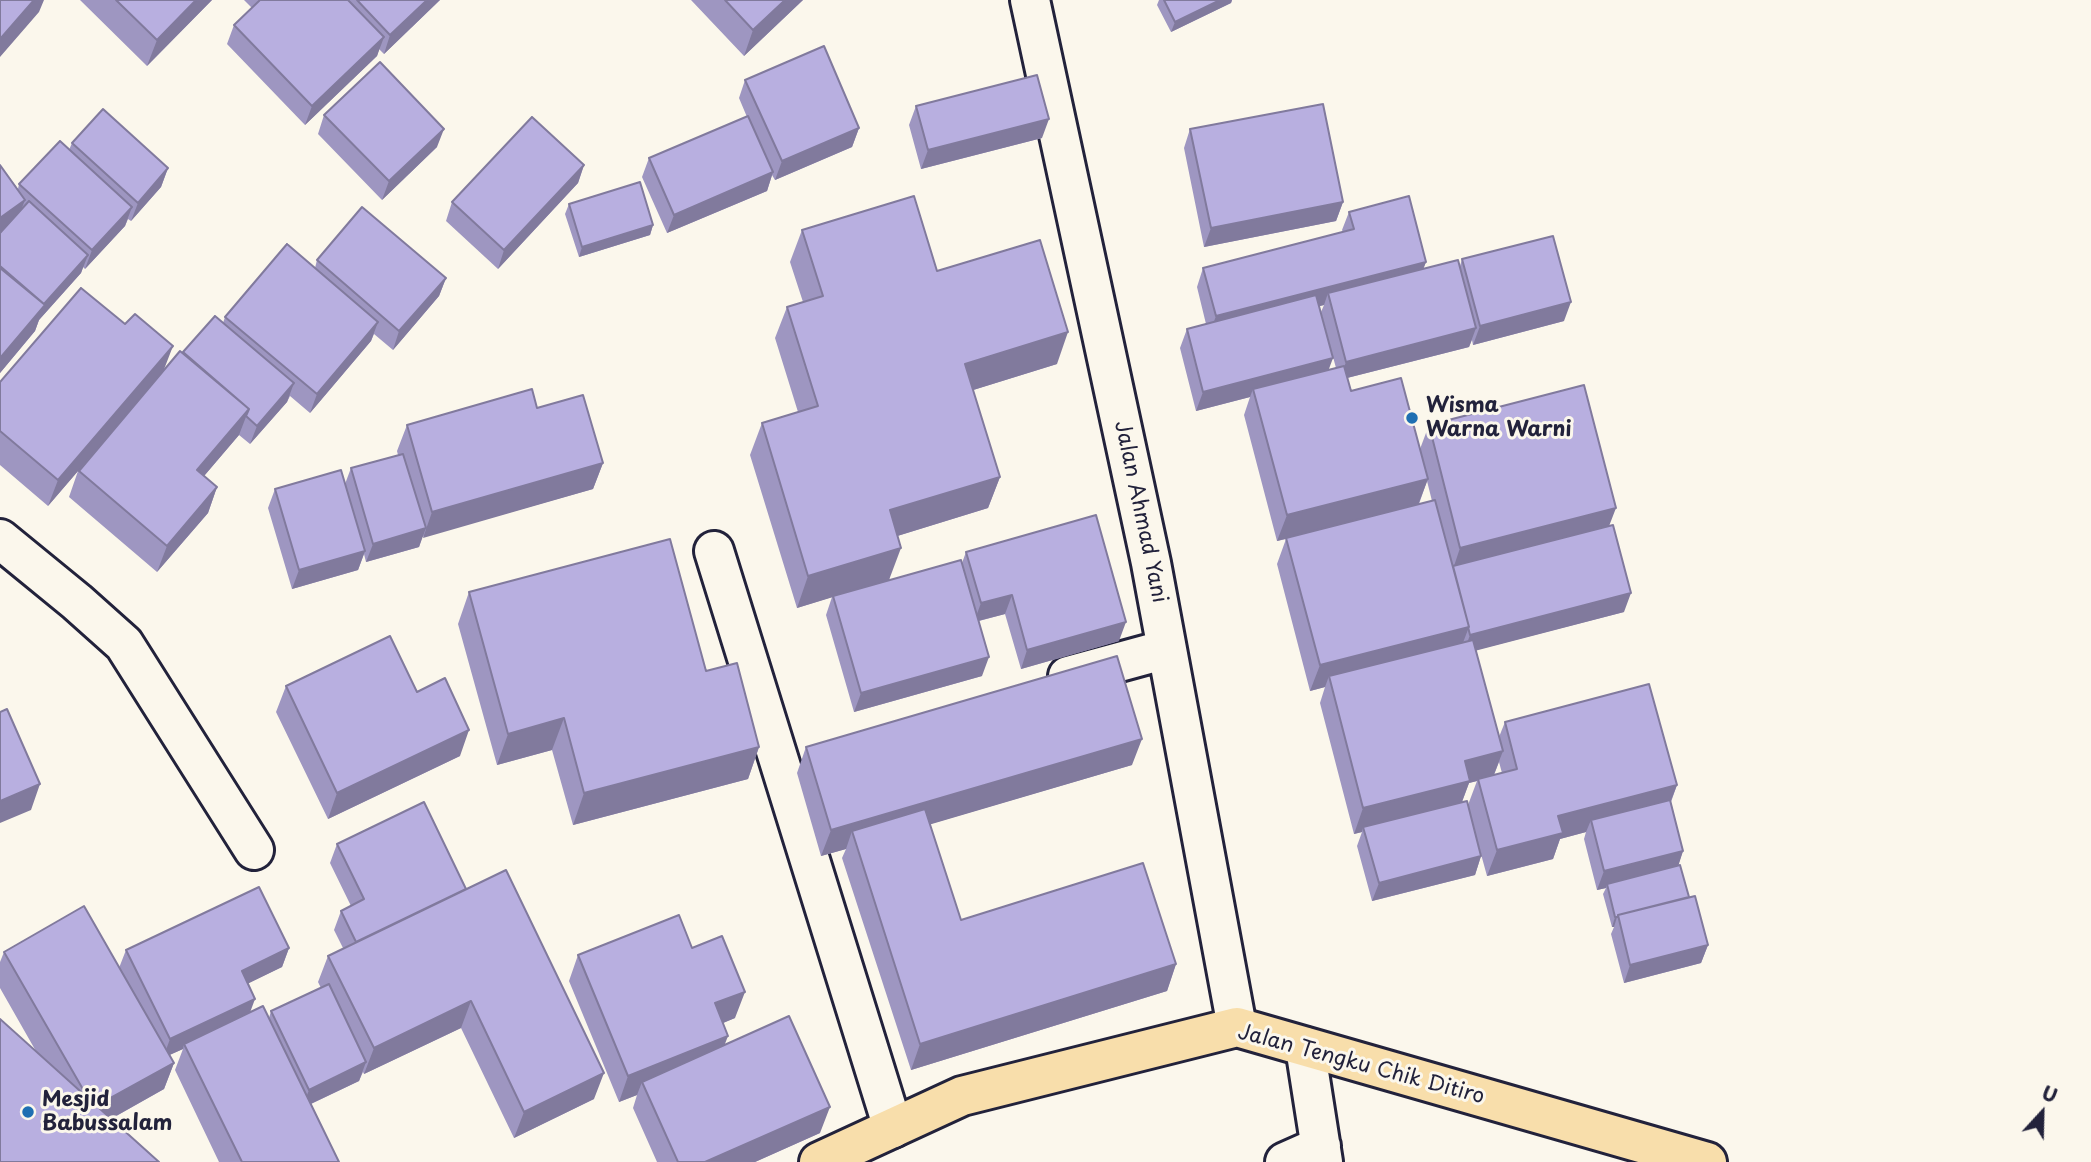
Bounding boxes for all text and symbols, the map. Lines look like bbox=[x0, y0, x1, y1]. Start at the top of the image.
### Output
place label: Wisma Warna Warni bbox=[1426, 393, 1572, 443]
marker: Wisma Warna Warni bbox=[1404, 410, 1420, 426]
street label: Jalan Ahmad Yani bbox=[1108, 419, 1172, 605]
street label: Jalan Tengku Chik Ditiro bbox=[1235, 1020, 1487, 1110]
north arrow bbox=[2007, 1078, 2077, 1148]
text: U bbox=[2038, 1078, 2062, 1109]
place label: Mesjid Babussalam bbox=[42, 1087, 172, 1137]
marker: Mesjid Babussalam bbox=[20, 1104, 36, 1120]

